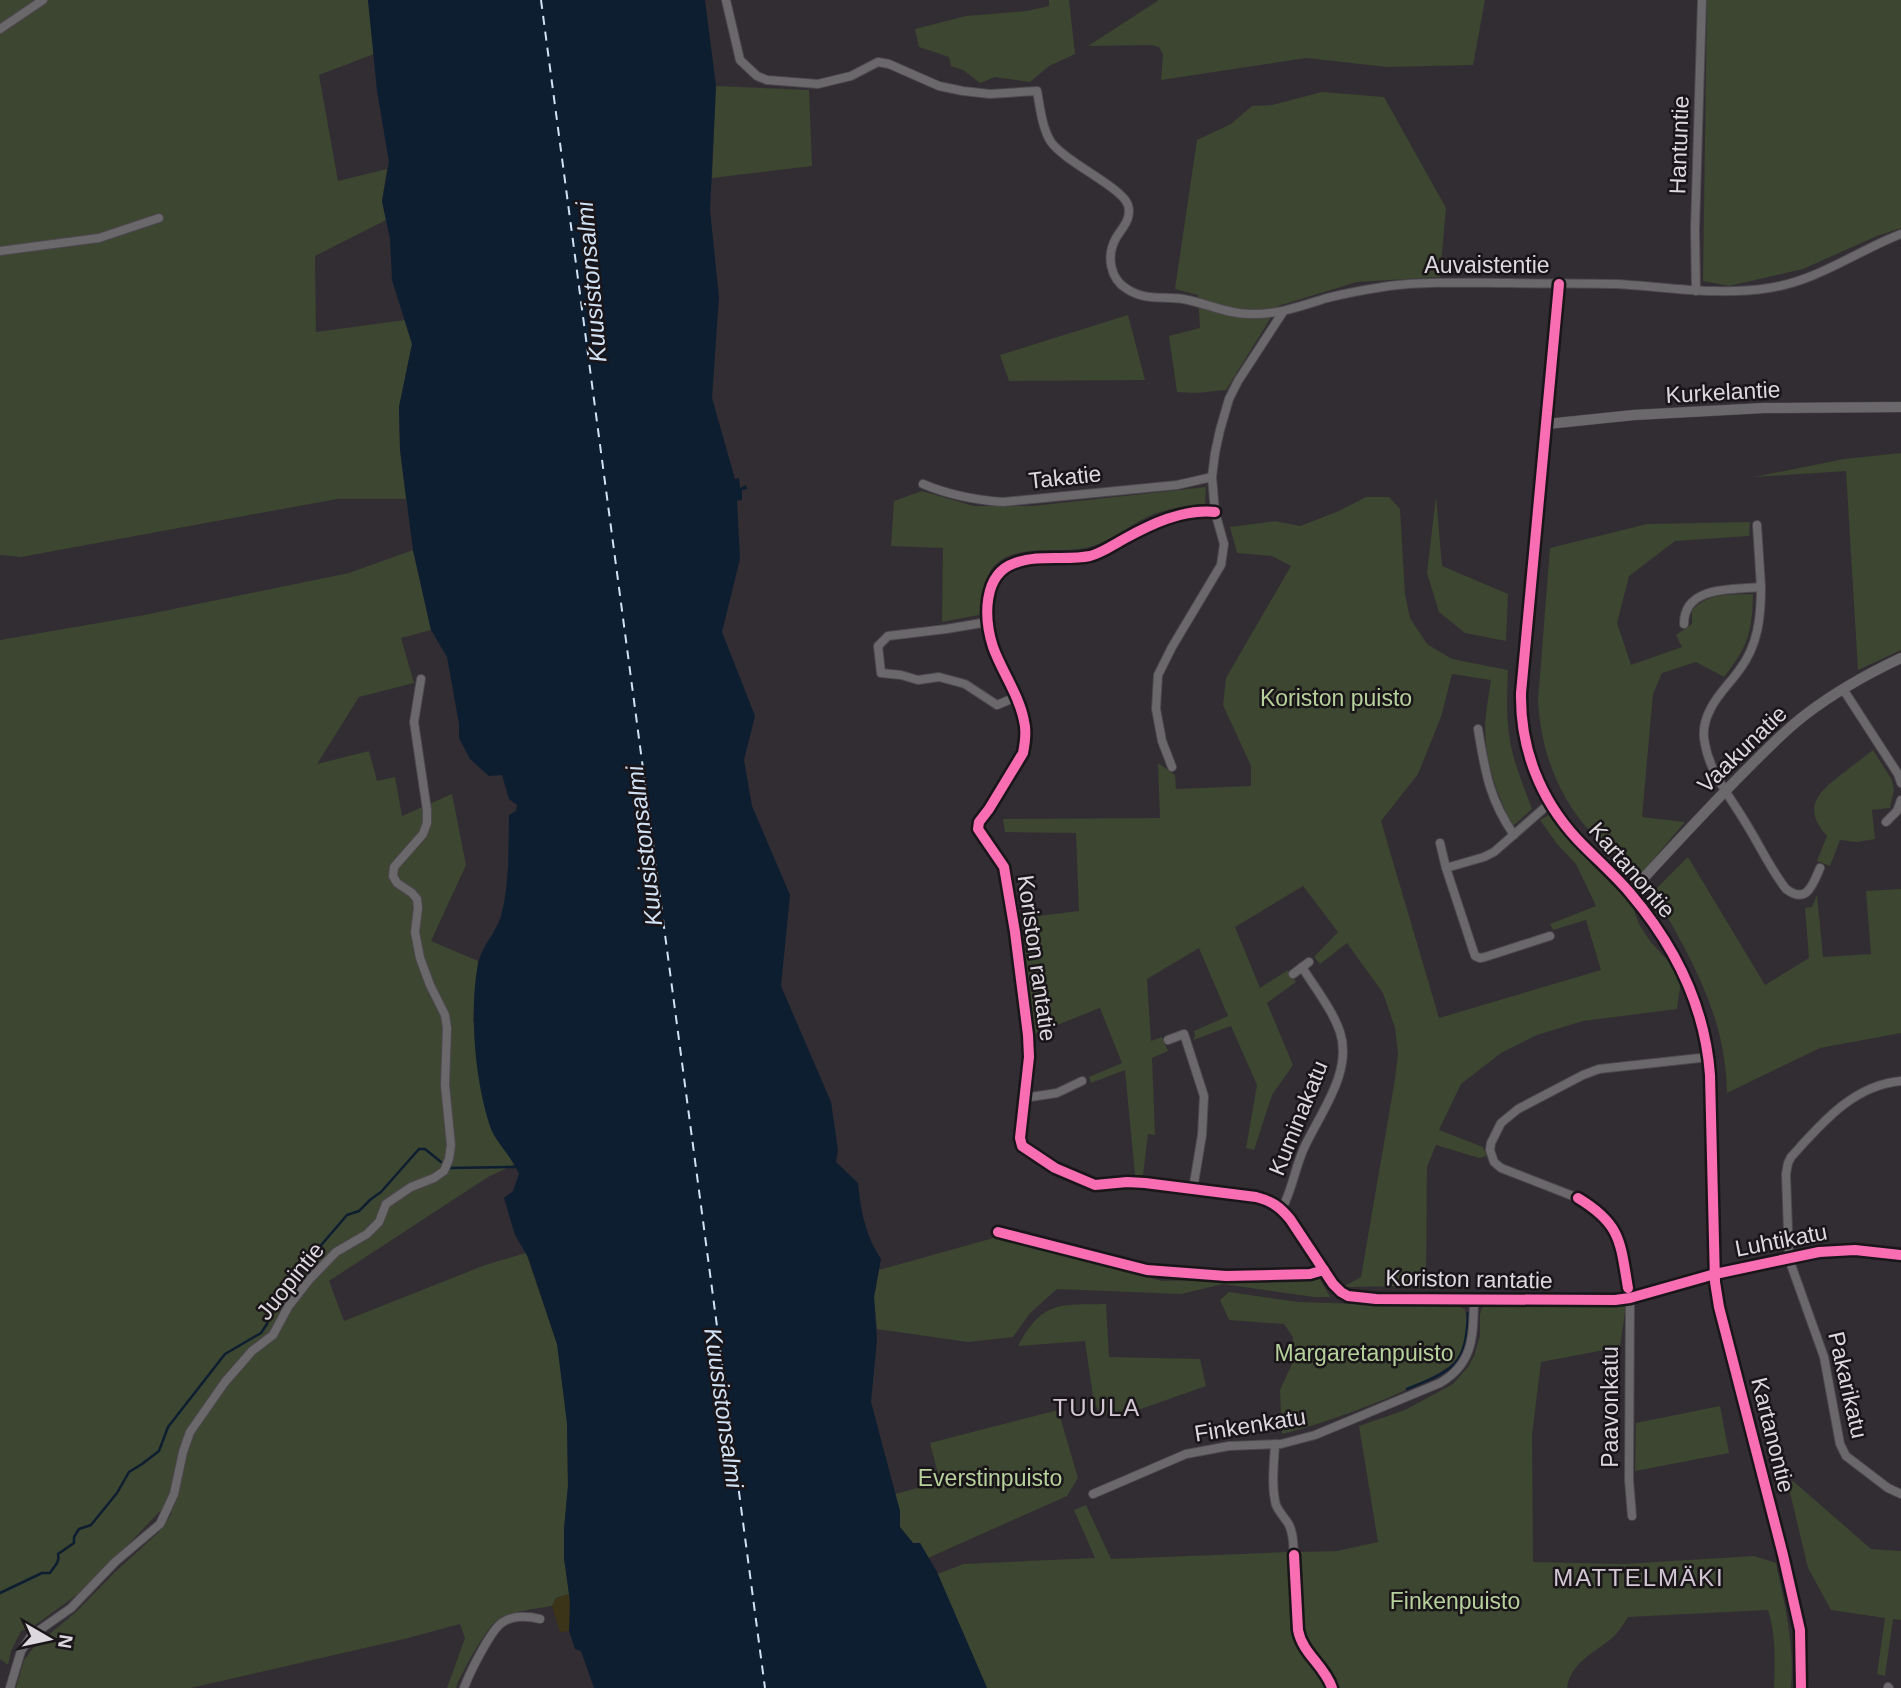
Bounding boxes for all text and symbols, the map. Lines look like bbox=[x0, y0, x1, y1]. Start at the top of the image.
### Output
street label: Hantuntie bbox=[1664, 95, 1694, 195]
water label: Kuusistonsalmi bbox=[570, 200, 611, 364]
street label: Auvaistentie bbox=[1424, 252, 1550, 278]
street label: Kurkelantie bbox=[1665, 376, 1781, 408]
street label: Takatie bbox=[1027, 460, 1103, 494]
park label: Koriston puisto bbox=[1260, 685, 1412, 711]
street label: Vaakunatie bbox=[1692, 700, 1792, 798]
water label: Kuusistonsalmi bbox=[621, 764, 667, 928]
street label: Kartanontie bbox=[1584, 817, 1680, 923]
street label: Koriston rantatie bbox=[1012, 873, 1062, 1043]
street label: Kuminakatu bbox=[1263, 1057, 1333, 1179]
street label: Luhtikatu bbox=[1733, 1218, 1829, 1262]
street label: Juopintie bbox=[251, 1237, 329, 1325]
street label: Koriston rantatie bbox=[1385, 1265, 1553, 1293]
water label: Kuusistonsalmi bbox=[699, 1326, 749, 1490]
street label: Pakarikatu bbox=[1823, 1329, 1873, 1441]
park label: Margaretanpuisto bbox=[1275, 1340, 1454, 1366]
street label: Paavonkatu bbox=[1597, 1346, 1623, 1468]
street label: Kartanontie bbox=[1746, 1375, 1800, 1495]
district label: TUULA bbox=[1053, 1394, 1141, 1421]
street label: Finkenkatu bbox=[1192, 1403, 1308, 1447]
park label: Everstinpuisto bbox=[918, 1465, 1062, 1491]
district label: MATTELMÄKI bbox=[1553, 1564, 1725, 1591]
park label: Finkenpuisto bbox=[1390, 1588, 1520, 1614]
north arrow bbox=[14, 1604, 84, 1674]
text: N bbox=[54, 1633, 77, 1650]

